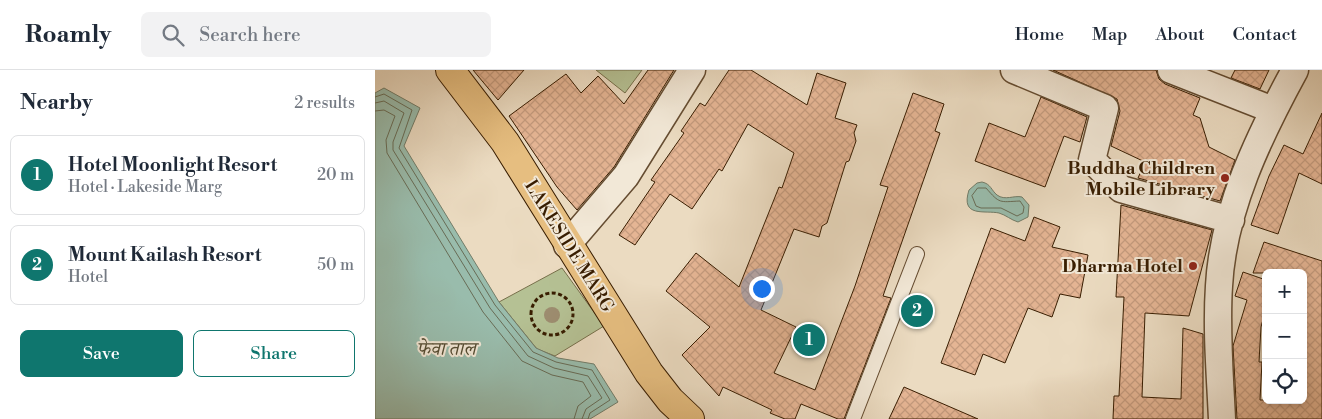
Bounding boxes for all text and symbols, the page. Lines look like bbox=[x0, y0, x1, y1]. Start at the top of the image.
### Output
search box bbox=[141, 12, 491, 57]
text: Roamly bbox=[25, 20, 111, 50]
icon: search bbox=[159, 21, 187, 49]
text: Search here bbox=[199, 23, 301, 47]
text: Home bbox=[1015, 23, 1064, 46]
text: Map bbox=[1092, 23, 1128, 46]
text: About bbox=[1156, 23, 1205, 46]
text: Contact bbox=[1233, 23, 1297, 46]
text: Nearby bbox=[20, 90, 93, 116]
text: 2 results bbox=[294, 93, 355, 113]
text: Hotel Moonlight Resort bbox=[68, 153, 277, 177]
place label: Buddha Children Mobile Library bbox=[1067, 157, 1216, 201]
text: 1 bbox=[33, 165, 41, 185]
text: 20 m bbox=[317, 165, 354, 185]
marker: Buddha Children Mobile Library bbox=[1219, 172, 1231, 184]
street label: LAKESIDE MARG bbox=[519, 176, 619, 317]
text: Hotel · Lakeside Marg bbox=[68, 177, 222, 197]
text: Mount Kailash Resort bbox=[68, 243, 262, 267]
text: 2 bbox=[32, 255, 42, 275]
text: 50 m bbox=[317, 255, 354, 275]
place label: Dharma Hotel bbox=[1062, 255, 1183, 278]
marker: Dharma Hotel bbox=[1187, 260, 1199, 272]
text: Hotel bbox=[68, 267, 108, 287]
map controls bbox=[1262, 269, 1307, 404]
button: + bbox=[1262, 269, 1307, 314]
your location bbox=[749, 276, 775, 302]
pin: 2 bbox=[901, 292, 933, 330]
button: − bbox=[1262, 314, 1307, 359]
pin: 1 bbox=[793, 321, 825, 359]
button: Save bbox=[20, 330, 183, 377]
button: Share bbox=[193, 330, 355, 377]
water label: फेवा ताल bbox=[416, 337, 479, 361]
button: locate bbox=[1262, 359, 1307, 404]

